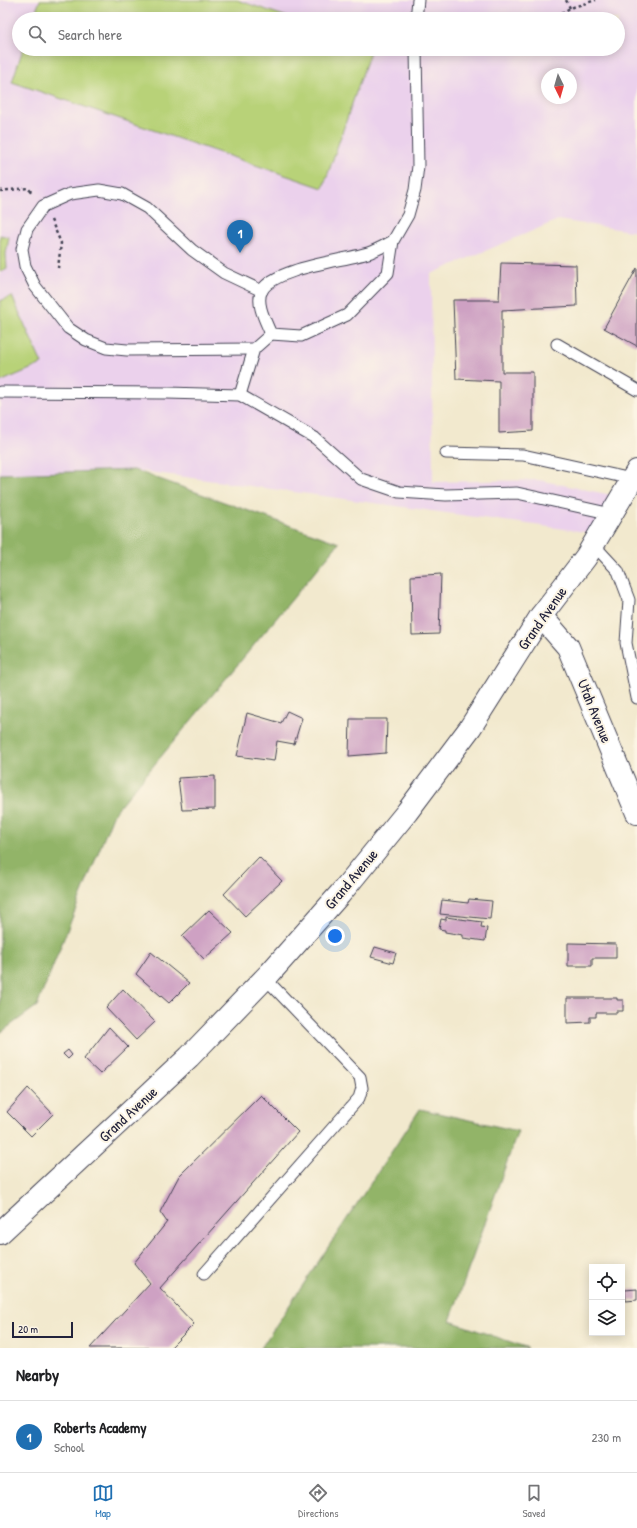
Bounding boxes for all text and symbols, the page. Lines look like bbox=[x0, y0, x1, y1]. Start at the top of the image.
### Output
search box bbox=[12, 12, 625, 56]
icon: search bbox=[26, 23, 48, 45]
text: Search here bbox=[58, 24, 122, 45]
north arrow bbox=[541, 68, 577, 104]
pin: 1 bbox=[227, 220, 253, 253]
street label: Grand Avenue bbox=[512, 582, 572, 654]
street label: Utah Avenue bbox=[573, 676, 617, 746]
street label: Grand Avenue bbox=[319, 844, 383, 914]
your location bbox=[325, 926, 345, 946]
street label: Grand Avenue bbox=[94, 1081, 162, 1147]
map controls bbox=[589, 1264, 625, 1336]
button: locate bbox=[589, 1264, 625, 1300]
button: layers bbox=[589, 1300, 625, 1336]
scale bar bbox=[12, 1320, 73, 1339]
text: 20 m bbox=[18, 1322, 38, 1336]
text: Nearby bbox=[16, 1363, 59, 1386]
text: Roberts Academy bbox=[54, 1417, 147, 1438]
text: 1 bbox=[27, 1428, 31, 1446]
text: 230 m bbox=[591, 1428, 621, 1446]
text: School bbox=[54, 1438, 84, 1456]
tab: Map bbox=[92, 1482, 114, 1520]
tab: Directions bbox=[298, 1482, 339, 1520]
tab: Saved bbox=[523, 1482, 545, 1520]

